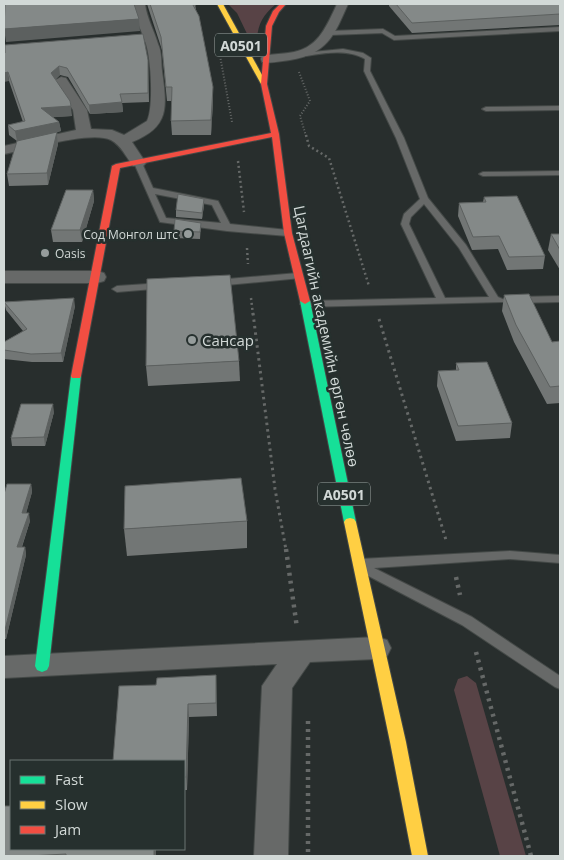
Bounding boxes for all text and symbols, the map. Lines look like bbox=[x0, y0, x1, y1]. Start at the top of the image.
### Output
road number: A0501 bbox=[215, 34, 267, 56]
street label: Цагдаагийн академийн өргөн чөлөө bbox=[289, 203, 365, 469]
place label: Сод Монгол штс bbox=[83, 226, 178, 243]
marker: Сод Монгол штс bbox=[182, 228, 194, 240]
place label: Oasis bbox=[55, 245, 86, 262]
marker: Oasis bbox=[39, 247, 51, 259]
place label: Сансар bbox=[202, 330, 254, 350]
marker: Сансар bbox=[186, 334, 198, 346]
road number: A0501 bbox=[318, 482, 370, 506]
legend bbox=[10, 760, 185, 850]
text: Fast bbox=[55, 769, 84, 789]
text: Slow bbox=[55, 794, 88, 814]
text: Jam bbox=[53, 819, 81, 839]

